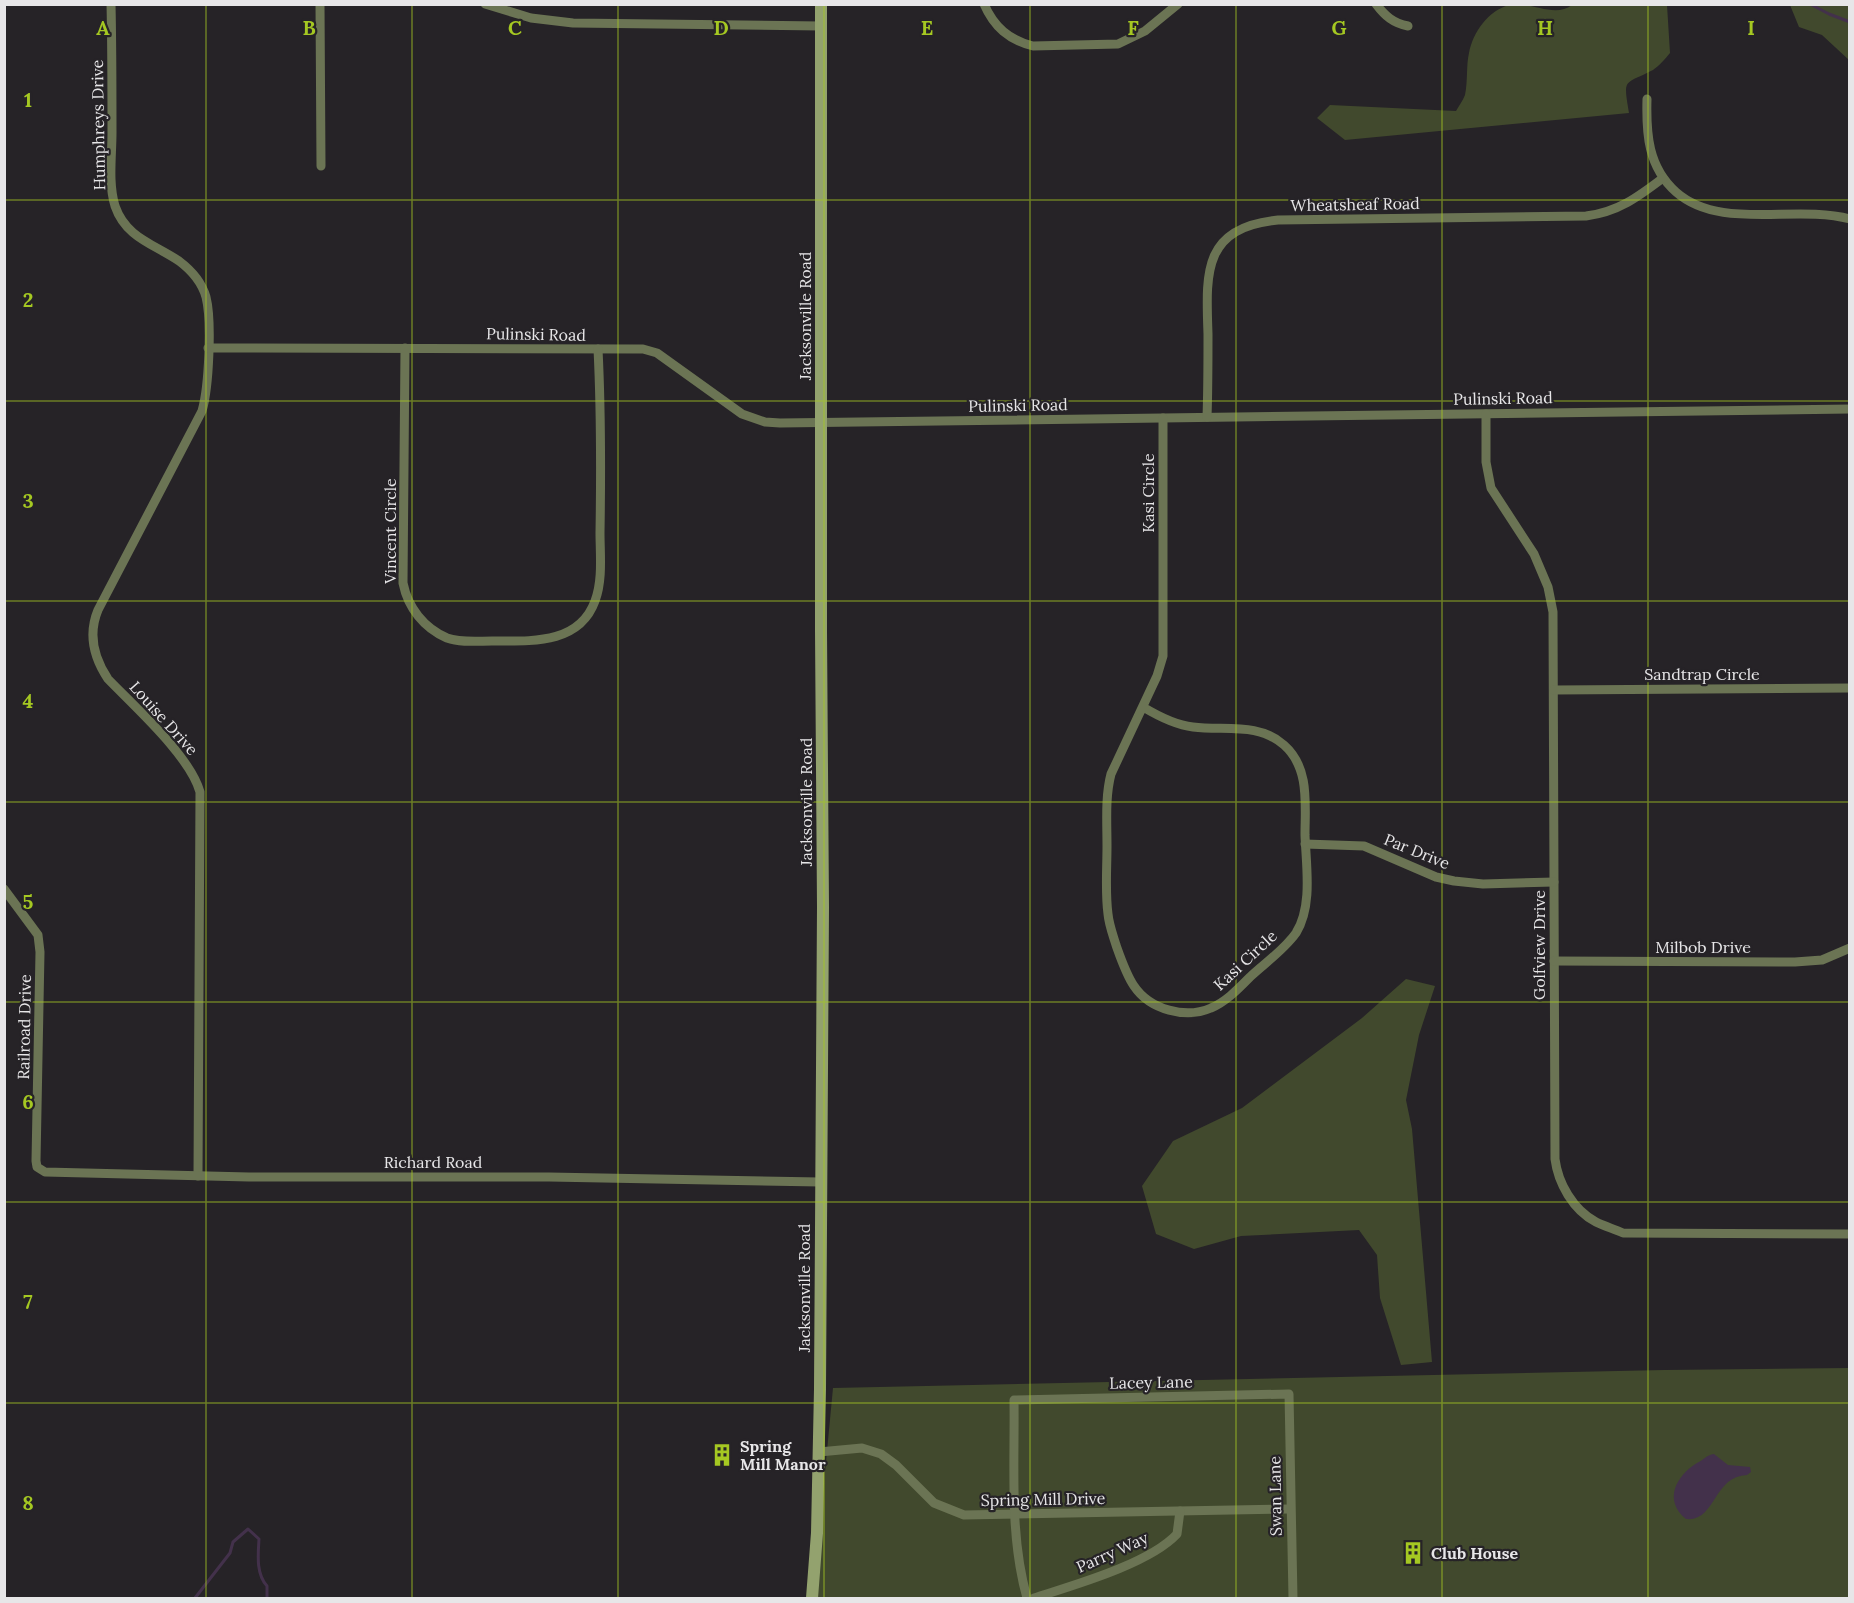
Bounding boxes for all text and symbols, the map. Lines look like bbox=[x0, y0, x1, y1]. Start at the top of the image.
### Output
text: A bbox=[96, 15, 110, 40]
text: B bbox=[302, 15, 316, 40]
text: C bbox=[508, 15, 522, 40]
text: D bbox=[713, 15, 729, 40]
text: E bbox=[921, 15, 933, 40]
text: F bbox=[1127, 15, 1139, 40]
text: G bbox=[1331, 15, 1347, 40]
text: H bbox=[1537, 15, 1553, 40]
text: I bbox=[1747, 15, 1755, 40]
street label: Humphreys Drive bbox=[87, 59, 109, 190]
text: 1 bbox=[24, 87, 32, 112]
street label: Wheatsheaf Road bbox=[1290, 193, 1420, 215]
street label: Jacksonville Road bbox=[795, 251, 815, 381]
text: 2 bbox=[23, 287, 33, 312]
street label: Pulinski Road bbox=[486, 323, 586, 345]
street label: Pulinski Road bbox=[1453, 387, 1553, 409]
street label: Pulinski Road bbox=[968, 394, 1068, 416]
street label: Kasi Circle bbox=[1138, 453, 1158, 533]
street label: Vincent Circle bbox=[380, 478, 400, 585]
text: 3 bbox=[22, 488, 34, 513]
street label: Sandtrap Circle bbox=[1644, 664, 1760, 684]
street label: Louise Drive bbox=[125, 677, 203, 759]
text: 4 bbox=[23, 688, 34, 713]
street label: Jacksonville Road bbox=[796, 737, 816, 867]
street label: Par Drive bbox=[1381, 829, 1453, 873]
text: 5 bbox=[23, 889, 34, 914]
street label: Golfview Drive bbox=[1529, 890, 1549, 1000]
street label: Kasi Circle bbox=[1209, 925, 1281, 994]
street label: Milbob Drive bbox=[1655, 937, 1751, 957]
street label: Railroad Drive bbox=[13, 974, 35, 1080]
text: 6 bbox=[22, 1089, 34, 1114]
street label: Richard Road bbox=[384, 1152, 483, 1172]
street label: Jacksonville Road bbox=[794, 1223, 814, 1353]
text: 7 bbox=[23, 1289, 33, 1314]
street label: Lacey Lane bbox=[1109, 1371, 1193, 1393]
place label: Spring Mill Manor bbox=[740, 1436, 826, 1474]
building icon: Spring Mill Manor bbox=[709, 1442, 735, 1468]
street label: Swan Lane bbox=[1264, 1455, 1286, 1536]
street label: Spring Mill Drive bbox=[980, 1488, 1106, 1510]
text: 8 bbox=[22, 1490, 34, 1515]
street label: Parry Way bbox=[1073, 1527, 1151, 1577]
building icon: Club House bbox=[1400, 1540, 1426, 1566]
place label: Club House bbox=[1431, 1543, 1518, 1563]

